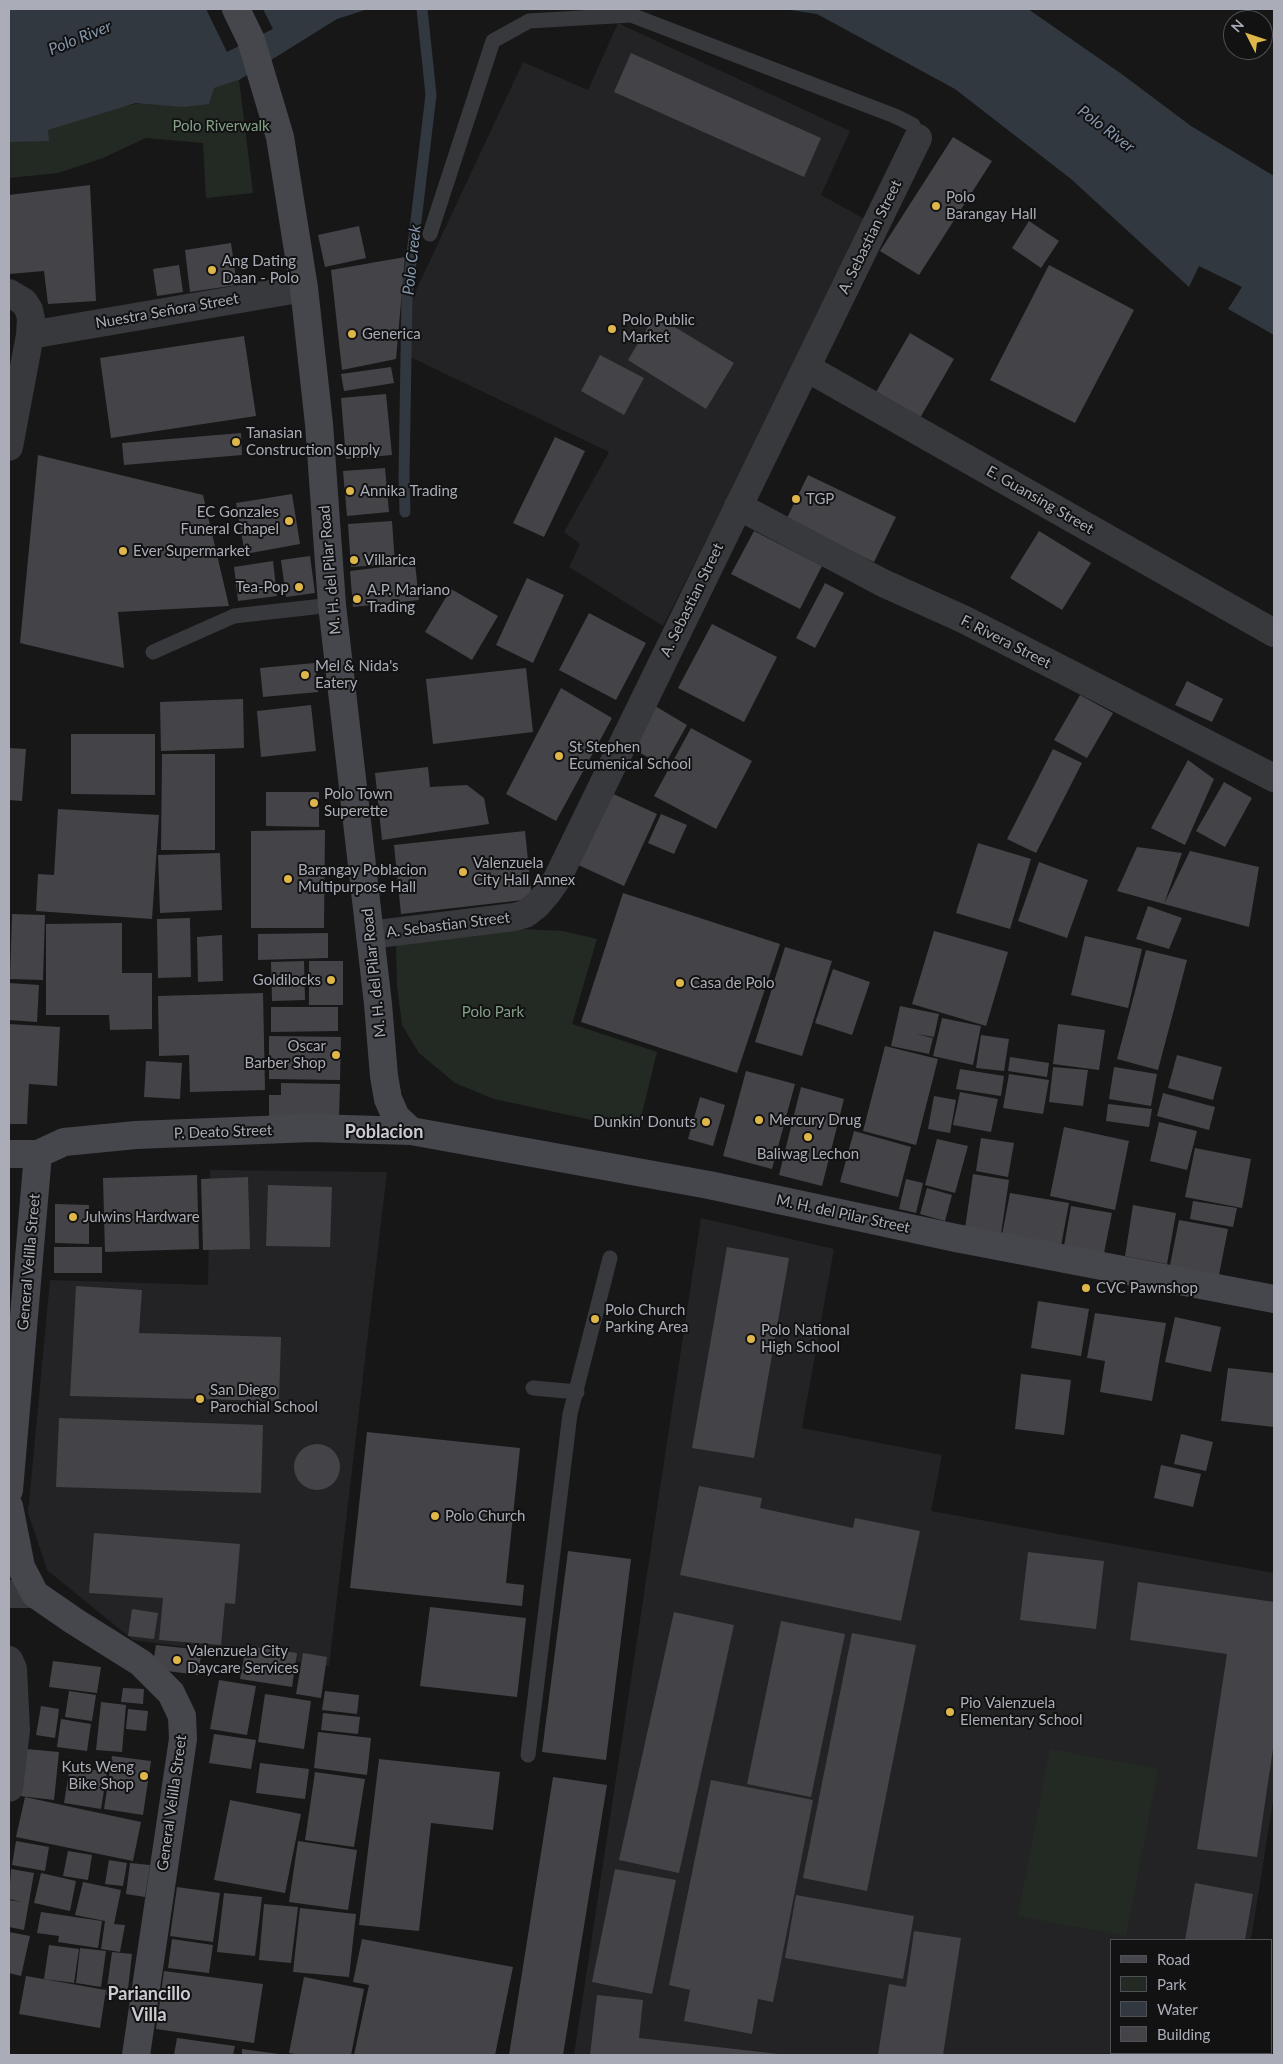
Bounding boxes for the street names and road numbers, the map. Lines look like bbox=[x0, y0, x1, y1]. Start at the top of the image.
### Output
street label: A. Sebastian Street bbox=[835, 177, 905, 297]
street label: Nuestra Señora Street bbox=[94, 290, 240, 332]
street label: E. Guansing Street bbox=[983, 462, 1097, 538]
street label: M. H. del Pilar Road bbox=[315, 504, 345, 636]
street label: A. Sebastian Street bbox=[657, 540, 727, 660]
street label: F. Rivera Street bbox=[958, 612, 1054, 672]
street label: M. H. del Pilar Road bbox=[358, 907, 390, 1039]
street label: A. Sebastian Street bbox=[385, 908, 511, 942]
street label: P. Deato Street bbox=[173, 1121, 273, 1143]
street label: M. H. del Pilar Street bbox=[775, 1191, 911, 1237]
street label: General Velilla Street bbox=[14, 1193, 44, 1331]
street label: General Velilla Street bbox=[154, 1734, 190, 1872]

